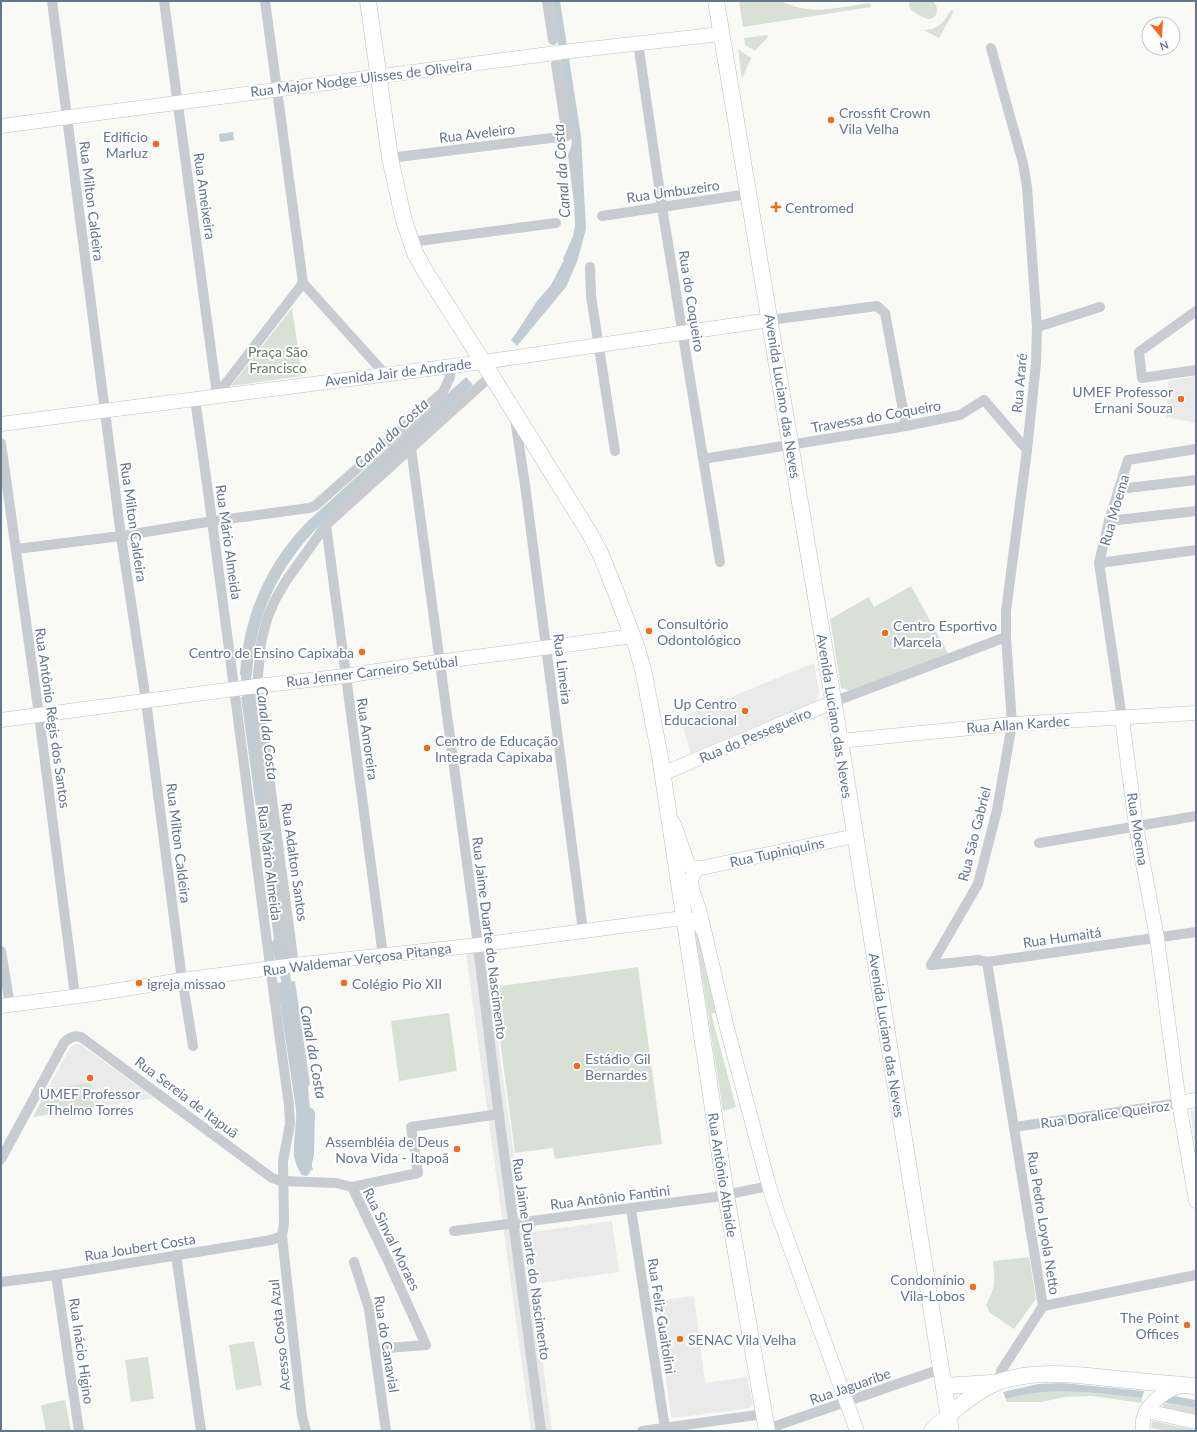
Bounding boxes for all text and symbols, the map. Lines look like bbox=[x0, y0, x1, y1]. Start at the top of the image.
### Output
north arrow bbox=[1141, 16, 1181, 56]
text: N bbox=[1158, 38, 1170, 53]
street label: Rua Major Nodge Ulisses de Oliveira bbox=[249, 56, 473, 100]
place label: Crossfit Crown Vila Velha bbox=[839, 104, 931, 137]
marker: Crossfit Crown Vila Velha bbox=[826, 115, 836, 125]
street label: Rua Aveleiro bbox=[438, 120, 516, 146]
water label: Canal da Costa bbox=[549, 123, 573, 219]
place label: Edifício Marluz bbox=[103, 128, 148, 161]
marker: Edifício Marluz bbox=[151, 139, 161, 149]
street label: Rua Milton Caldeira bbox=[76, 140, 108, 262]
street label: Rua Ameixeira bbox=[190, 152, 220, 241]
street label: Rua Umbuzeiro bbox=[625, 176, 721, 206]
place label: Centromed bbox=[785, 199, 854, 216]
marker: Centromed bbox=[770, 201, 782, 213]
street label: Rua do Coqueiro bbox=[676, 249, 708, 353]
street label: Avenida Luciano das Neves bbox=[762, 312, 804, 480]
park label: Praça São Francisco bbox=[248, 343, 308, 376]
street label: Rua Araré bbox=[1008, 352, 1030, 414]
street label: Avenida Jair de Andrade bbox=[324, 355, 472, 389]
place label: UMEF Professor Ernani Souza bbox=[1072, 383, 1173, 416]
water label: Canal da Costa bbox=[350, 394, 432, 472]
marker: UMEF Professor Ernani Souza bbox=[1176, 394, 1186, 404]
street label: Travessa do Coqueiro bbox=[810, 396, 942, 436]
street label: Rua Milton Caldeira bbox=[117, 461, 151, 583]
street label: Rua Moema bbox=[1096, 472, 1132, 548]
street label: Rua Mário Almeida bbox=[213, 483, 245, 601]
place label: Consultório Odontológico bbox=[657, 615, 741, 648]
place label: Centro Esportivo Marcela bbox=[893, 617, 997, 650]
marker: Consultório Odontológico bbox=[644, 626, 654, 636]
street label: Rua Antônio Régis dos Santos bbox=[32, 627, 74, 809]
marker: Centro Esportivo Marcela bbox=[880, 628, 890, 638]
street label: Rua Limeira bbox=[550, 632, 576, 706]
street label: Avenida Luciano das Neves bbox=[814, 632, 856, 800]
place label: Centro de Ensino Capixaba bbox=[189, 644, 354, 661]
marker: Centro de Ensino Capixaba bbox=[357, 647, 367, 657]
street label: Rua Jenner Carneiro Setúbal bbox=[285, 652, 459, 690]
water label: Canal da Costa bbox=[253, 685, 283, 781]
place label: Up Centro Educacional bbox=[664, 695, 737, 728]
street label: Rua Amoreira bbox=[354, 697, 382, 781]
street label: Rua do Pessegueiro bbox=[697, 704, 813, 766]
marker: Up Centro Educacional bbox=[740, 706, 750, 716]
street label: Rua Allan Kardec bbox=[966, 712, 1071, 736]
place label: Centro de Educação Integrada Capixaba bbox=[435, 732, 558, 765]
marker: Centro de Educação Integrada Capixaba bbox=[422, 743, 432, 753]
street label: Rua Milton Caldeira bbox=[163, 782, 195, 904]
street label: Rua São Gabriel bbox=[954, 785, 994, 883]
street label: Rua Moema bbox=[1124, 791, 1152, 867]
street label: Rua Adalton Santos bbox=[278, 802, 312, 922]
street label: Rua Mário Almeida bbox=[255, 804, 286, 922]
street label: Rua Tupiniquins bbox=[728, 834, 826, 870]
street label: Rua Jaime Duarte do Nascimento bbox=[469, 836, 511, 1040]
street label: Rua Humaitá bbox=[1022, 923, 1102, 951]
street label: Rua Waldemar Verçosa Pitanga bbox=[262, 939, 452, 979]
street label: Avenida Luciano das Neves bbox=[866, 951, 908, 1119]
place label: igreja missao bbox=[147, 975, 226, 992]
place label: Colégio Pio XII bbox=[352, 975, 442, 992]
marker: igreja missao bbox=[134, 978, 144, 988]
marker: Colégio Pio XII bbox=[339, 978, 349, 988]
water label: Canal da Costa bbox=[297, 1004, 331, 1100]
place label: Estádio Gil Bernardes bbox=[585, 1050, 651, 1083]
street label: Rua Sereia de Itapuã bbox=[132, 1053, 242, 1141]
marker: Estádio Gil Bernardes bbox=[572, 1061, 582, 1071]
marker: UMEF Professor Thelmo Torres bbox=[85, 1073, 95, 1083]
place label: UMEF Professor Thelmo Torres bbox=[40, 1085, 140, 1118]
street label: Rua Doralice Queiroz bbox=[1039, 1097, 1171, 1131]
street label: Rua Antônio Athaíde bbox=[705, 1111, 741, 1239]
place label: Assembléia de Deus Nova Vida - Itapoã bbox=[325, 1133, 449, 1166]
marker: Assembléia de Deus Nova Vida - Itapoã bbox=[452, 1144, 462, 1154]
street label: Rua Pedro Loyola Netto bbox=[1024, 1150, 1064, 1296]
street label: Rua Jaime Duarte do Nascimento bbox=[509, 1157, 555, 1361]
street label: Rua Antônio Fantini bbox=[549, 1181, 671, 1213]
street label: Rua Sinval Moraes bbox=[360, 1185, 424, 1293]
street label: Rua Joubert Costa bbox=[83, 1230, 197, 1264]
street label: Rua Feliz Guaitolini bbox=[644, 1257, 680, 1375]
place label: Condomínio Vila-Lobos bbox=[890, 1271, 965, 1304]
street label: Acesso Costa Azul bbox=[265, 1278, 293, 1392]
marker: Condomínio Vila-Lobos bbox=[968, 1282, 978, 1292]
street label: Rua do Canavial bbox=[371, 1294, 403, 1394]
street label: Rua Inácio Higino bbox=[66, 1297, 98, 1405]
place label: The Point Offices bbox=[1120, 1309, 1179, 1342]
marker: The Point Offices bbox=[1182, 1320, 1192, 1330]
place label: SENAC Vila Velha bbox=[688, 1331, 796, 1348]
marker: SENAC Vila Velha bbox=[675, 1334, 685, 1344]
street label: Rua Jaguaribe bbox=[807, 1364, 893, 1408]

